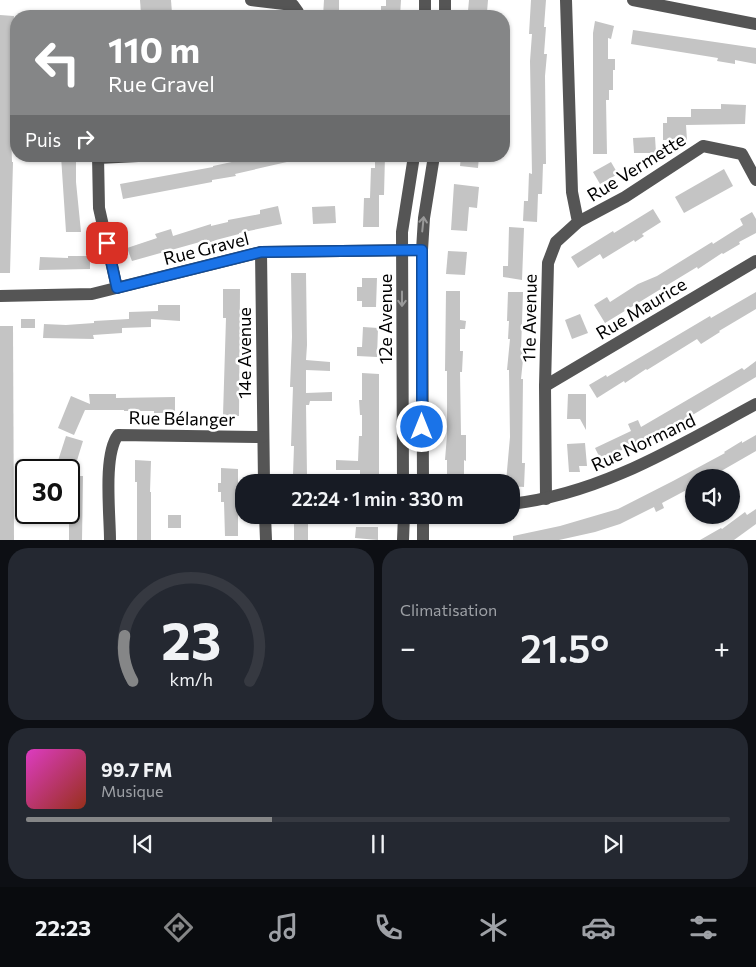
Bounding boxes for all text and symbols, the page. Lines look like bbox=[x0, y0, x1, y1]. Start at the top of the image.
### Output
text: 110 m bbox=[108, 27, 200, 70]
icon: left bbox=[25, 30, 90, 95]
text: Rue Gravel bbox=[108, 70, 215, 97]
icon: right bbox=[71, 125, 99, 153]
text: Puis bbox=[25, 128, 61, 151]
street label: Rue Vermette bbox=[583, 128, 689, 206]
one-way arrow bbox=[418, 216, 428, 232]
pin bbox=[86, 222, 128, 264]
street label: Rue Gravel bbox=[161, 227, 251, 269]
icon: arrive bbox=[93, 229, 121, 257]
street label: Rue Maurice bbox=[592, 272, 690, 344]
street label: 12e Avenue bbox=[374, 274, 396, 364]
street label: 11e Avenue bbox=[517, 274, 541, 362]
one-way arrow bbox=[397, 290, 407, 307]
street label: 14e Avenue bbox=[233, 307, 255, 399]
position arrow bbox=[395, 400, 447, 452]
street label: Rue Bélanger bbox=[128, 406, 236, 430]
street label: Rue Normand bbox=[587, 408, 699, 476]
speed limit sign: 30 bbox=[15, 459, 80, 524]
map controls bbox=[685, 469, 740, 524]
button: sound bbox=[685, 469, 740, 524]
text: 22:24 · 1 min · 330 m bbox=[292, 487, 463, 510]
text: Climatisation bbox=[400, 600, 497, 619]
text: 23 bbox=[161, 607, 221, 671]
text: 21.5° bbox=[520, 624, 609, 671]
text: − bbox=[400, 630, 416, 664]
text: + bbox=[714, 630, 730, 664]
text: km/h bbox=[169, 668, 213, 690]
text: 99.7 FM bbox=[101, 758, 172, 781]
text: Musique bbox=[101, 781, 163, 800]
icon: previous bbox=[129, 830, 157, 858]
icon: pause bbox=[364, 830, 392, 858]
icon: next bbox=[599, 830, 627, 858]
icon: directions bbox=[161, 910, 196, 945]
icon: music bbox=[266, 910, 301, 945]
icon: phone bbox=[371, 910, 406, 945]
icon: climate bbox=[476, 910, 511, 945]
icon: car bbox=[581, 910, 616, 945]
icon: filters bbox=[686, 910, 721, 945]
text: 22:23 bbox=[35, 914, 91, 941]

